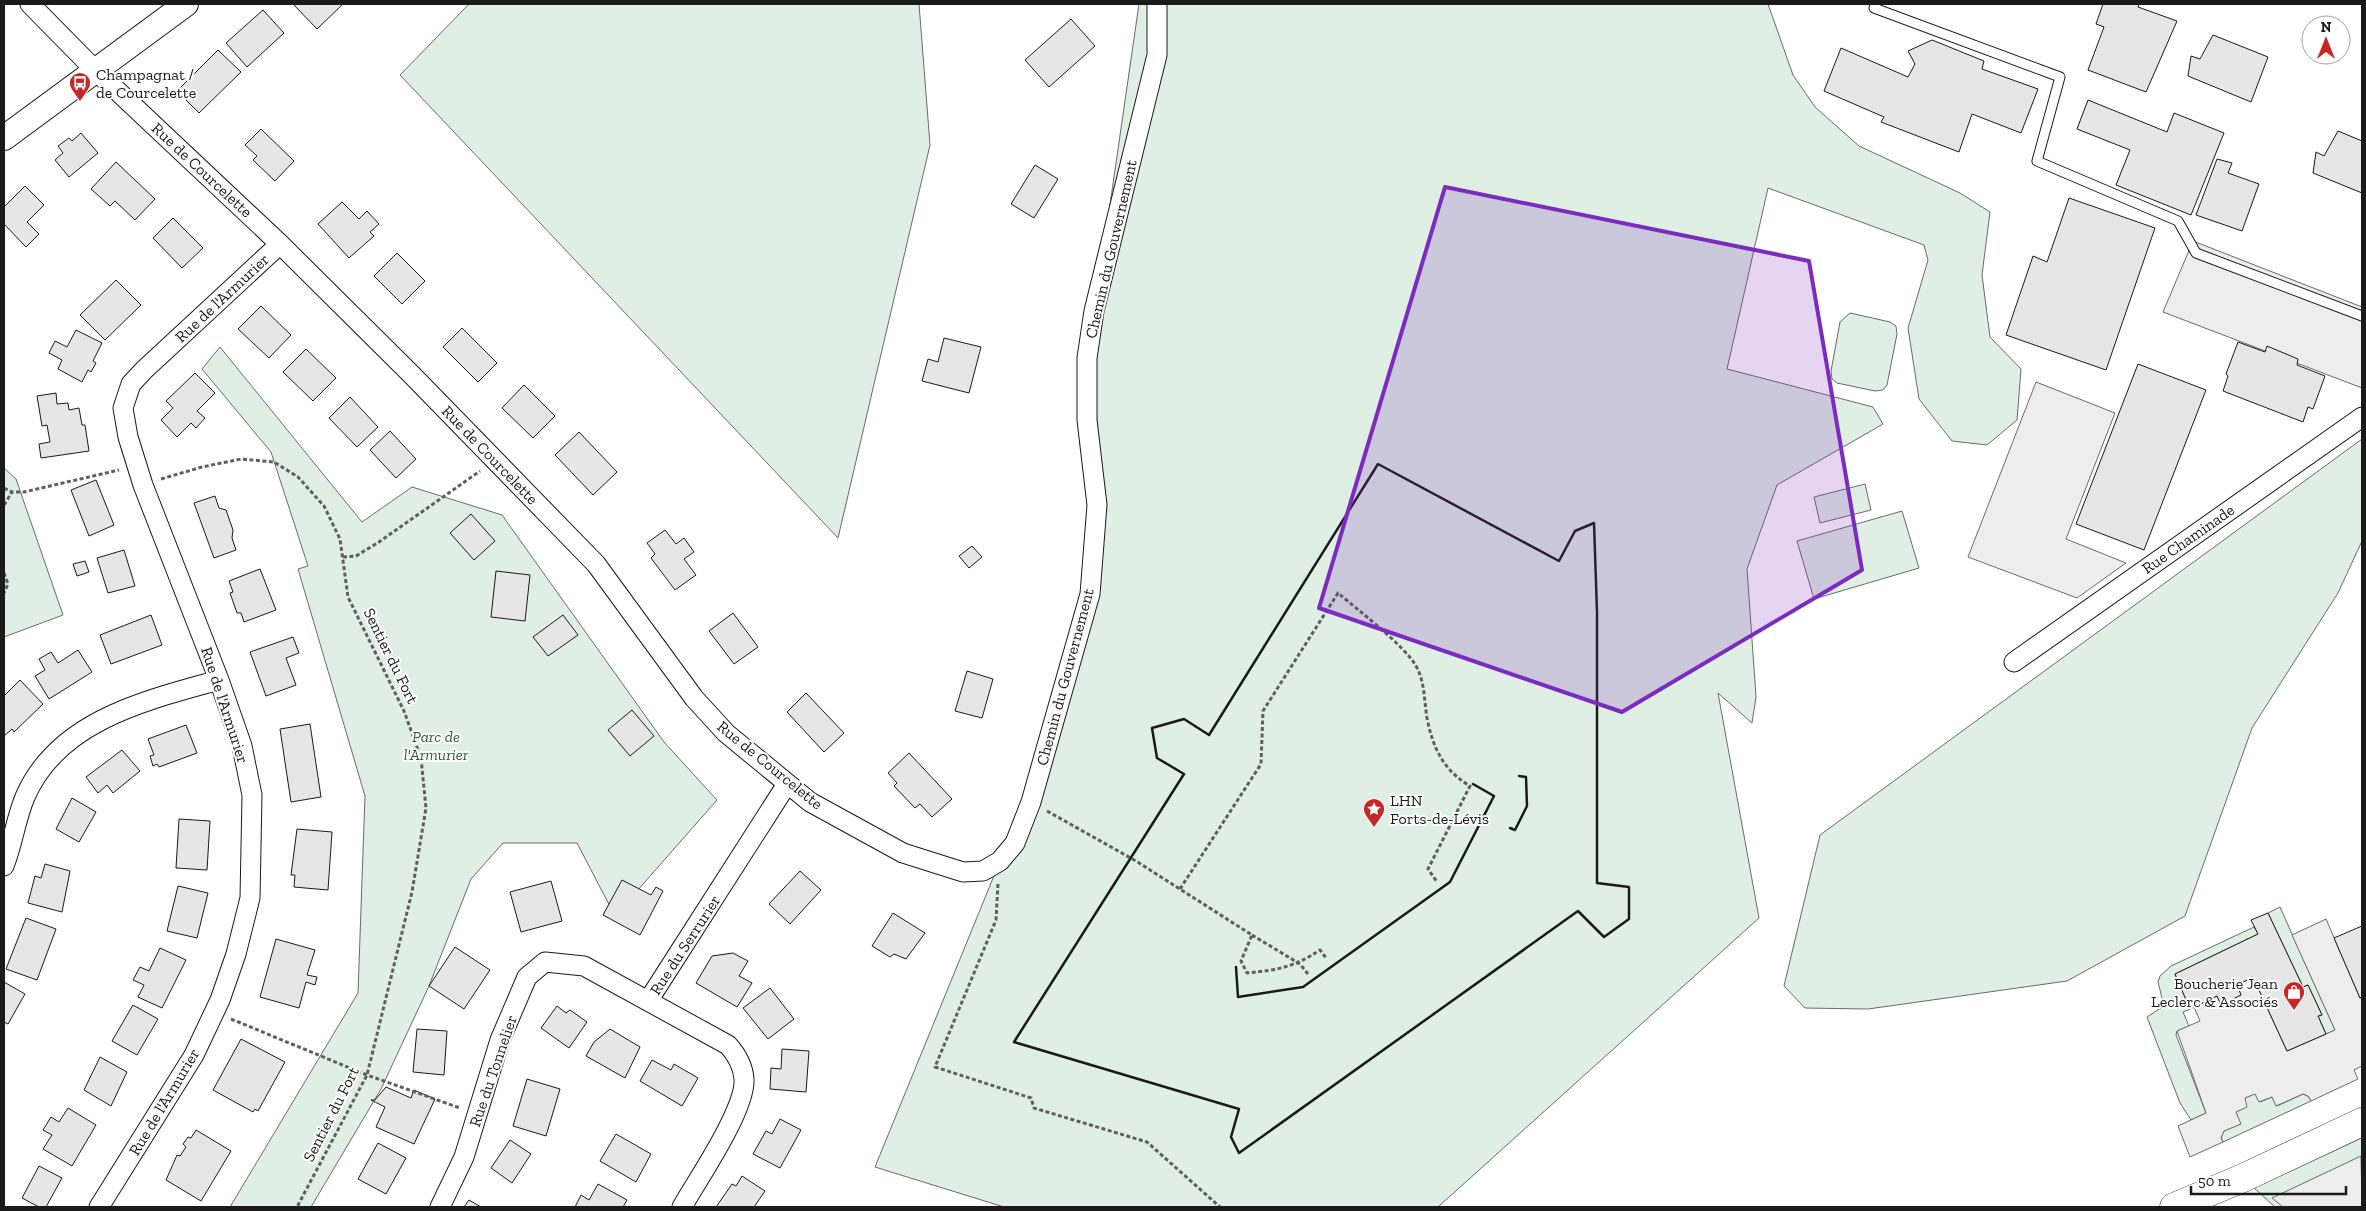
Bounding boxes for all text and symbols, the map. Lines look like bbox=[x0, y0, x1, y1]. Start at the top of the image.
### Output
north arrow bbox=[2301, 15, 2351, 65]
text: N bbox=[2321, 19, 2332, 36]
place label: Champagnat / de Courcelette bbox=[96, 65, 196, 102]
bus stop icon: Champagnat / de Courcelette bbox=[68, 71, 92, 102]
street label: Rue de Courcelette bbox=[148, 119, 256, 221]
street label: Chemin du Gouvernement bbox=[1081, 158, 1141, 340]
street label: Rue de l'Armurier bbox=[171, 249, 273, 346]
street label: Rue de Courcelette bbox=[438, 402, 542, 508]
street label: Rue Chaminade bbox=[2138, 500, 2238, 578]
street label: Chemin du Gouvernement bbox=[1032, 586, 1098, 768]
street label: Sentier du Fort bbox=[360, 605, 422, 707]
street label: Rue de l'Armurier bbox=[197, 644, 253, 766]
street label: Rue de Courcelette bbox=[713, 717, 827, 813]
park label: Parc de l'Armurier bbox=[404, 727, 469, 764]
place label: LHN Forts-de-Lévis bbox=[1390, 791, 1489, 828]
place icon: LHN Forts-de-Lévis bbox=[1362, 797, 1386, 828]
street label: Rue du Serrurier bbox=[646, 891, 725, 999]
place label: Boucherie Jean Leclerc & Associés bbox=[2151, 974, 2279, 1011]
shop icon: Boucherie Jean Leclerc & Associés bbox=[2282, 980, 2306, 1011]
street label: Rue du Tonnelier bbox=[465, 1012, 521, 1129]
street label: Rue de l'Armurier bbox=[125, 1045, 204, 1159]
street label: Sentier du Fort bbox=[299, 1063, 363, 1165]
scale bar bbox=[2191, 1164, 2346, 1196]
text: 50 m bbox=[2198, 1172, 2231, 1190]

